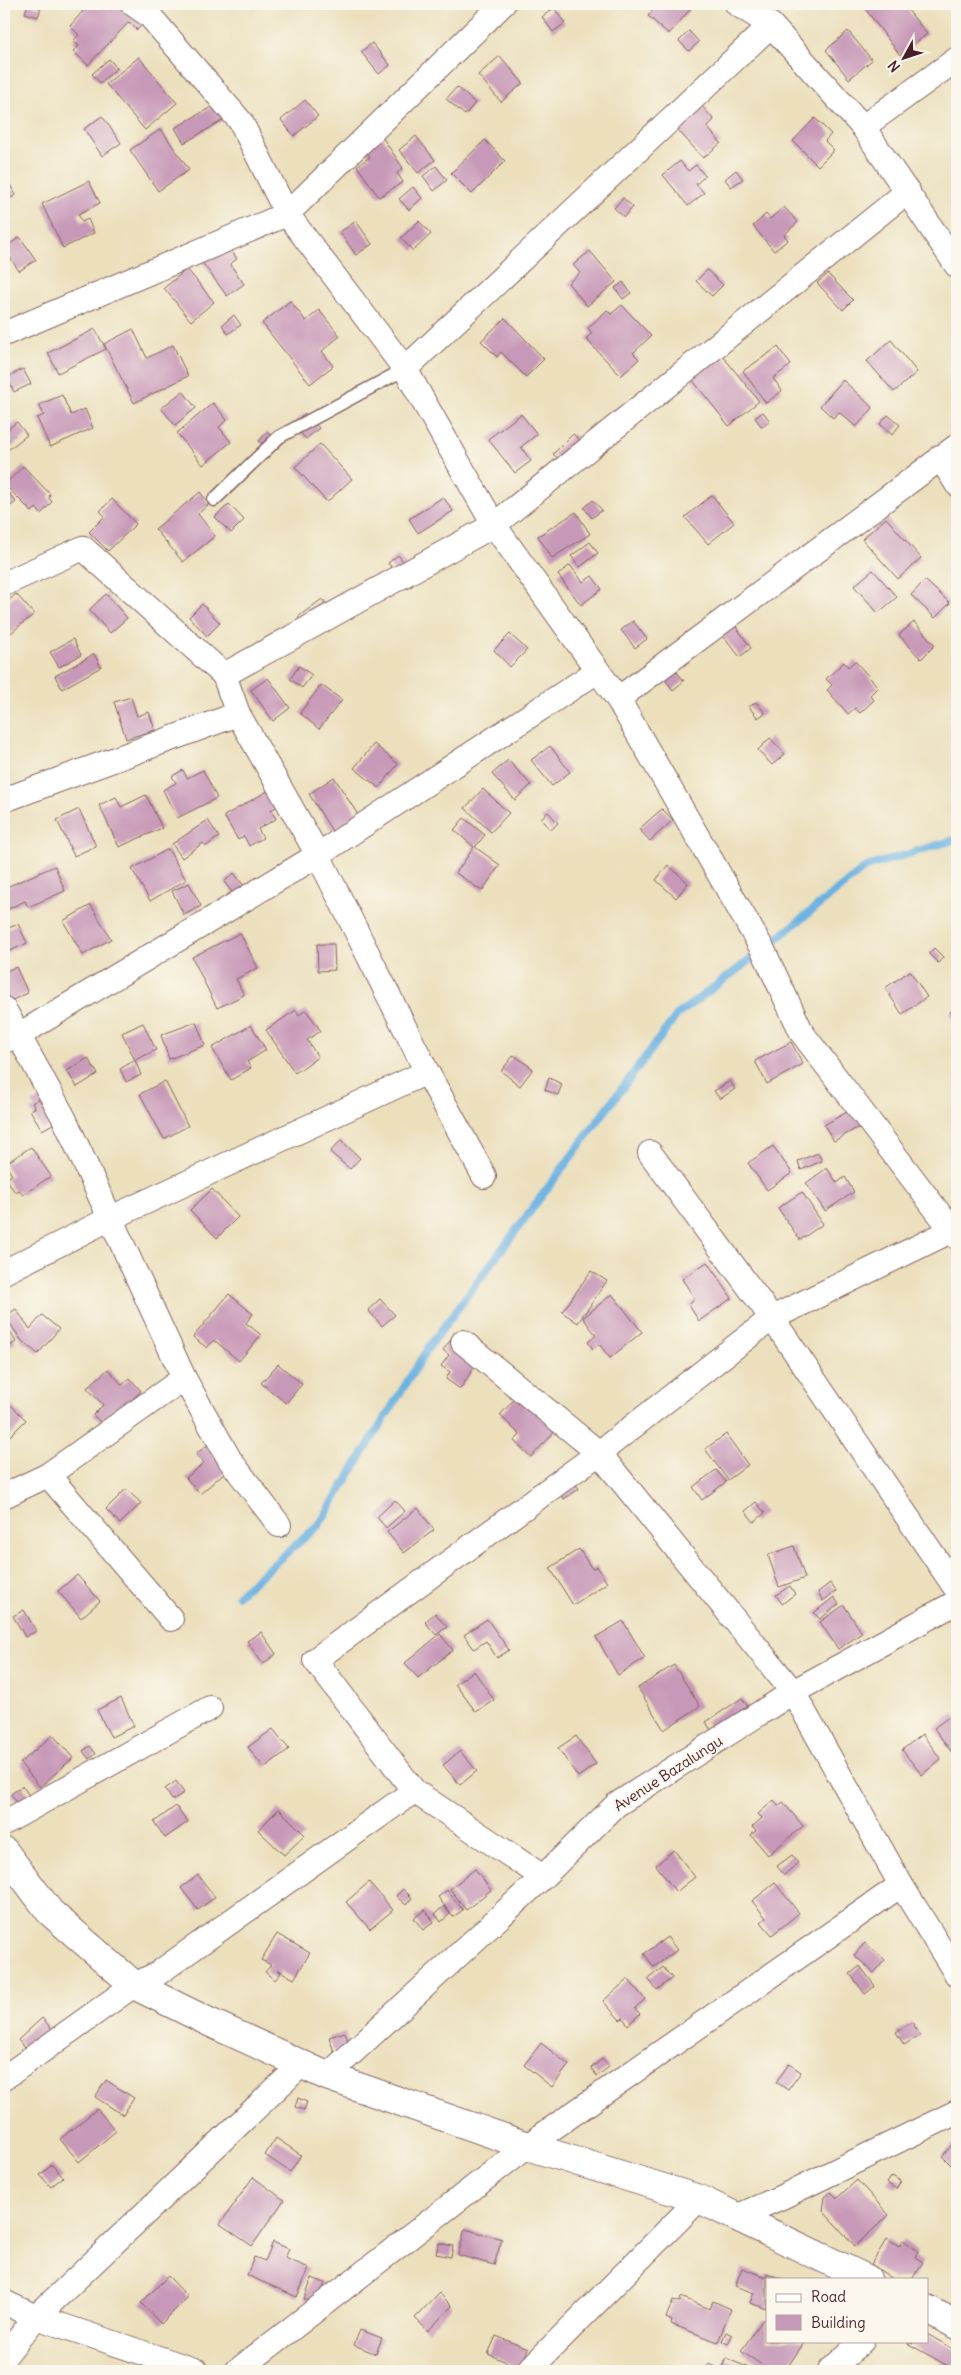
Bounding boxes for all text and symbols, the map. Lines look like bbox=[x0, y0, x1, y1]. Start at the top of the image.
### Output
north arrow bbox=[878, 32, 928, 82]
text: N bbox=[884, 57, 904, 76]
street label: Avenue Bazalungu bbox=[610, 1731, 726, 1815]
legend bbox=[766, 2278, 928, 2342]
text: Road bbox=[811, 2287, 846, 2306]
text: Building bbox=[811, 2313, 866, 2332]

